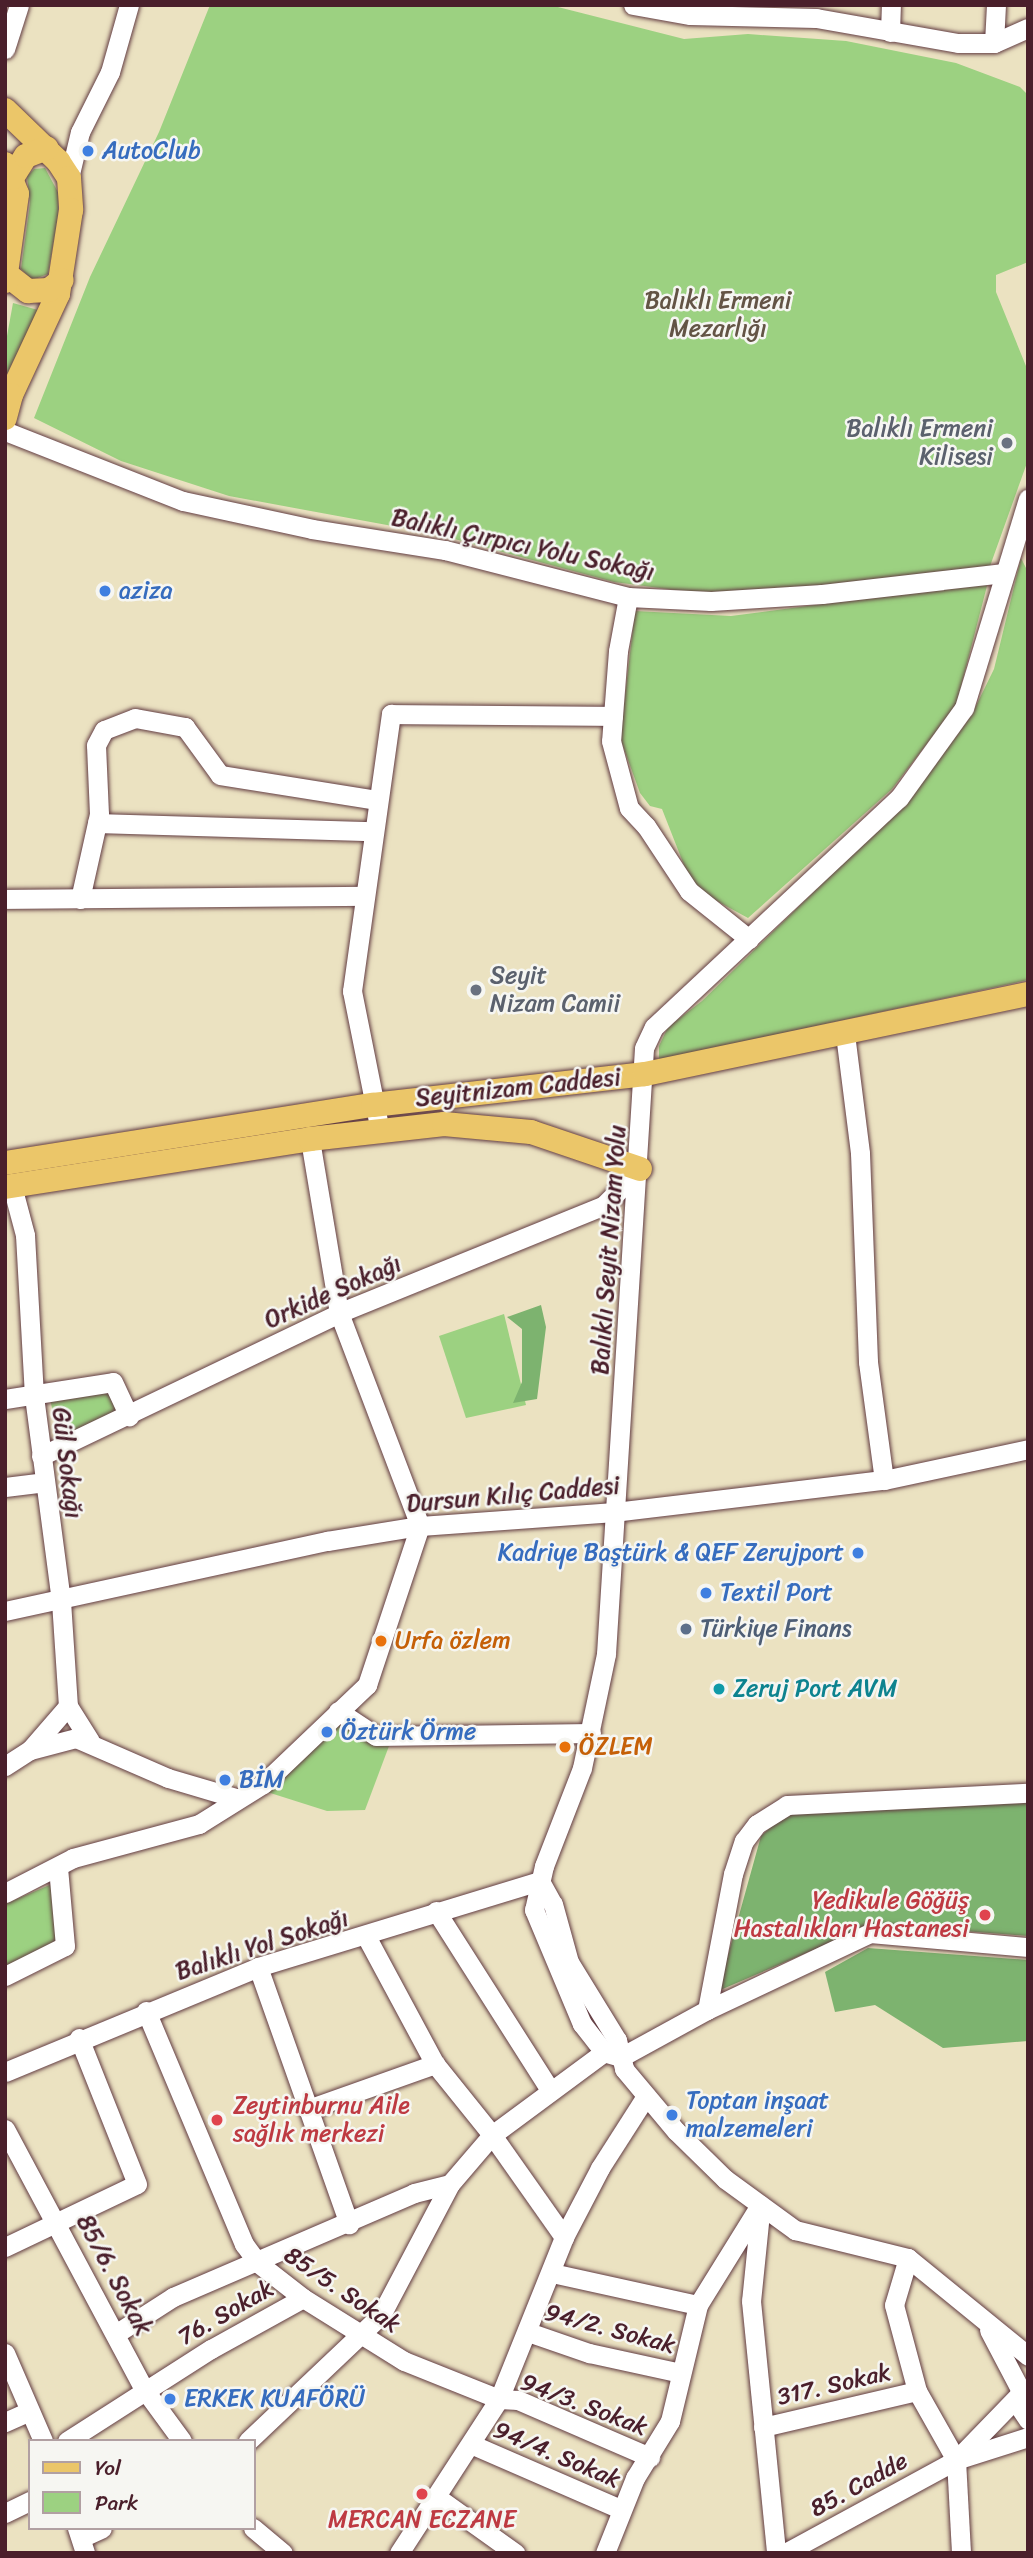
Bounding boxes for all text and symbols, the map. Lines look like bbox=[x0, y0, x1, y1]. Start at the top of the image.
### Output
place label: AutoClub bbox=[102, 137, 201, 165]
marker: AutoClub bbox=[80, 143, 96, 159]
park label: Balıklı Ermeni Mezarlığı bbox=[645, 287, 791, 343]
place label: Balıklı Ermeni Kilisesi bbox=[846, 415, 993, 471]
marker: Balıklı Ermeni Kilisesi bbox=[999, 435, 1015, 451]
street label: Balıklı Çırpıcı Yolu Sokağı bbox=[389, 503, 657, 587]
place label: aziza bbox=[119, 577, 173, 605]
marker: aziza bbox=[97, 583, 113, 599]
place label: Seyit Nizam Camii bbox=[490, 962, 620, 1018]
marker: Seyit Nizam Camii bbox=[468, 982, 484, 998]
street label: Seyitnizam Caddesi bbox=[414, 1063, 622, 1113]
street label: Balıklı Seyit Nizam Yolu bbox=[586, 1124, 632, 1376]
street label: Orkide Sokağı bbox=[260, 1249, 406, 1335]
street label: Gül Sokağı bbox=[46, 1406, 88, 1520]
street label: Dursun Kılıç Caddesi bbox=[405, 1471, 621, 1519]
place label: Kadriye Baştürk & QEF Zerujport bbox=[497, 1539, 844, 1567]
marker: Kadriye Baştürk & QEF Zerujport bbox=[850, 1545, 866, 1561]
place label: Textil Port bbox=[720, 1579, 833, 1607]
marker: Textil Port bbox=[698, 1585, 714, 1601]
place label: Türkiye Finans bbox=[700, 1615, 852, 1643]
marker: Türkiye Finans bbox=[678, 1621, 694, 1637]
place label: Urfa özlem bbox=[395, 1627, 511, 1655]
marker: Urfa özlem bbox=[373, 1633, 389, 1649]
place label: Zeruj Port AVM bbox=[733, 1675, 899, 1703]
marker: Zeruj Port AVM bbox=[711, 1681, 727, 1697]
place label: Öztürk Örme bbox=[341, 1718, 476, 1746]
marker: Öztürk Örme bbox=[319, 1724, 335, 1740]
place label: ÖZLEM bbox=[579, 1733, 653, 1761]
marker: ÖZLEM bbox=[557, 1739, 573, 1755]
place label: BİM bbox=[239, 1766, 284, 1794]
marker: BİM bbox=[217, 1772, 233, 1788]
place label: Yedikule Göğüş Hastalıkları Hastanesi bbox=[734, 1887, 969, 1943]
street label: Balıklı Yol Sokağı bbox=[172, 1904, 352, 1986]
marker: Yedikule Göğüş Hastalıkları Hastanesi bbox=[975, 1905, 995, 1925]
place label: Toptan inşaat malzemeleri bbox=[686, 2087, 829, 2143]
place label: Zeytinburnu Aile sağlık merkezi bbox=[233, 2092, 411, 2148]
marker: Toptan inşaat malzemeleri bbox=[664, 2107, 680, 2123]
marker: Zeytinburnu Aile sağlık merkezi bbox=[207, 2110, 227, 2130]
street label: 85/6. Sokak bbox=[70, 2210, 158, 2340]
street label: 85/5. Sokak bbox=[278, 2241, 406, 2339]
street label: 76. Sokak bbox=[173, 2274, 279, 2352]
street label: 94/2. Sokak bbox=[542, 2298, 678, 2360]
street label: 317. Sokak bbox=[775, 2358, 893, 2412]
street label: 94/3. Sokak bbox=[517, 2368, 651, 2442]
place label: ERKEK KUAFÖRÜ bbox=[184, 2385, 364, 2413]
marker: ERKEK KUAFÖRÜ bbox=[162, 2391, 178, 2407]
street label: 94/4. Sokak bbox=[489, 2415, 625, 2495]
legend bbox=[28, 2439, 256, 2530]
street label: 85. Cadde bbox=[805, 2446, 913, 2524]
text: Yol bbox=[95, 2449, 121, 2487]
text: Park bbox=[95, 2484, 138, 2522]
marker: MERCAN ECZANE bbox=[414, 2486, 430, 2502]
place label: MERCAN ECZANE bbox=[328, 2506, 516, 2534]

